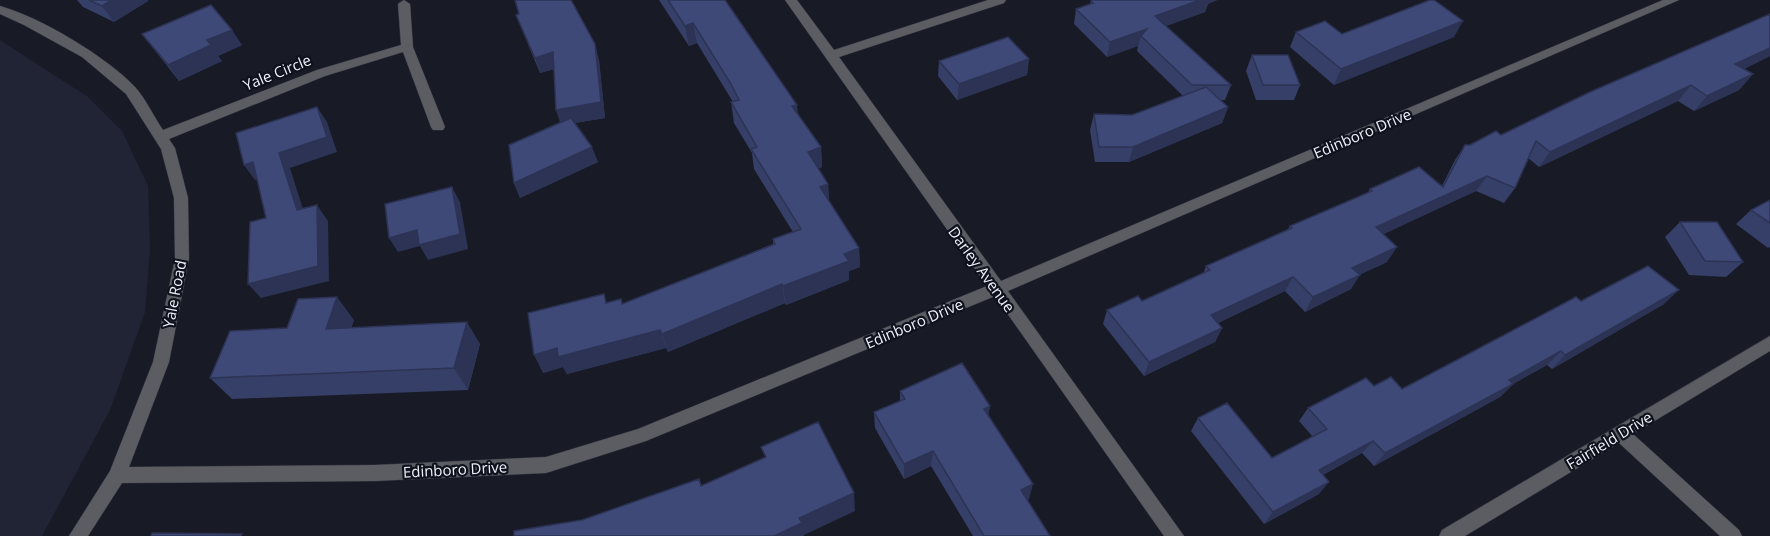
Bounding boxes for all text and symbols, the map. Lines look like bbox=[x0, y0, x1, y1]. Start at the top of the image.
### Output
street label: Yale Circle bbox=[240, 49, 314, 95]
street label: Edinboro Drive bbox=[1310, 103, 1414, 163]
street label: Darley Avenue bbox=[944, 222, 1020, 316]
street label: Yale Road bbox=[158, 258, 190, 330]
street label: Edinboro Drive bbox=[862, 293, 966, 353]
street label: Fairfield Drive bbox=[1562, 406, 1656, 474]
street label: Edinboro Drive bbox=[402, 456, 508, 482]

